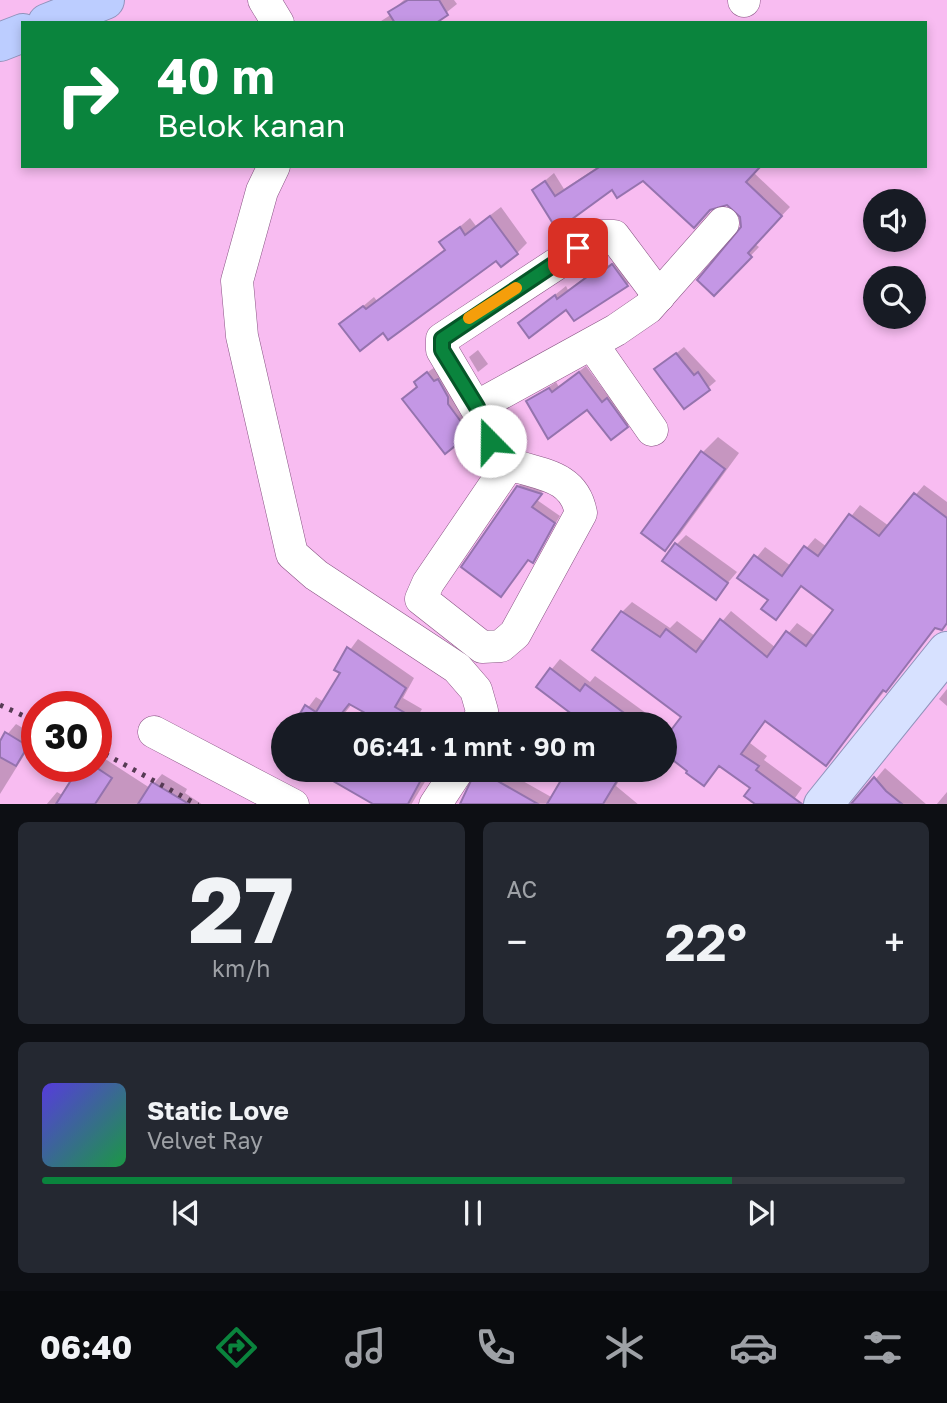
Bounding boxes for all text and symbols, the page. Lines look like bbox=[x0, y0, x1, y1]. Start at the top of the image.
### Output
text: 40 m bbox=[157, 46, 275, 105]
icon: right bbox=[42, 49, 133, 140]
text: Belok kanan bbox=[157, 106, 345, 144]
map controls bbox=[863, 189, 926, 329]
button: sound bbox=[863, 189, 926, 252]
pin bbox=[548, 218, 608, 278]
icon: arrive bbox=[559, 229, 597, 267]
button: search bbox=[863, 266, 926, 329]
position arrow bbox=[453, 404, 527, 478]
speed limit sign: 30 bbox=[21, 691, 112, 782]
text: 06:41 · 1 mnt · 90 m bbox=[352, 731, 596, 762]
text: 27 bbox=[189, 854, 294, 963]
text: AC bbox=[507, 875, 537, 903]
text: 22° bbox=[664, 910, 747, 972]
text: − bbox=[507, 919, 527, 964]
text: + bbox=[884, 919, 905, 964]
text: km/h bbox=[212, 954, 271, 982]
text: Static Love bbox=[147, 1095, 289, 1126]
text: Velvet Ray bbox=[147, 1126, 263, 1154]
icon: previous bbox=[167, 1194, 205, 1232]
icon: pause bbox=[454, 1194, 492, 1232]
icon: next bbox=[742, 1194, 780, 1232]
icon: directions bbox=[212, 1323, 261, 1372]
icon: music bbox=[341, 1323, 390, 1372]
icon: phone bbox=[471, 1323, 520, 1372]
icon: climate bbox=[600, 1323, 649, 1372]
icon: car bbox=[729, 1323, 778, 1372]
icon: filters bbox=[858, 1323, 907, 1372]
text: 06:40 bbox=[40, 1328, 132, 1366]

